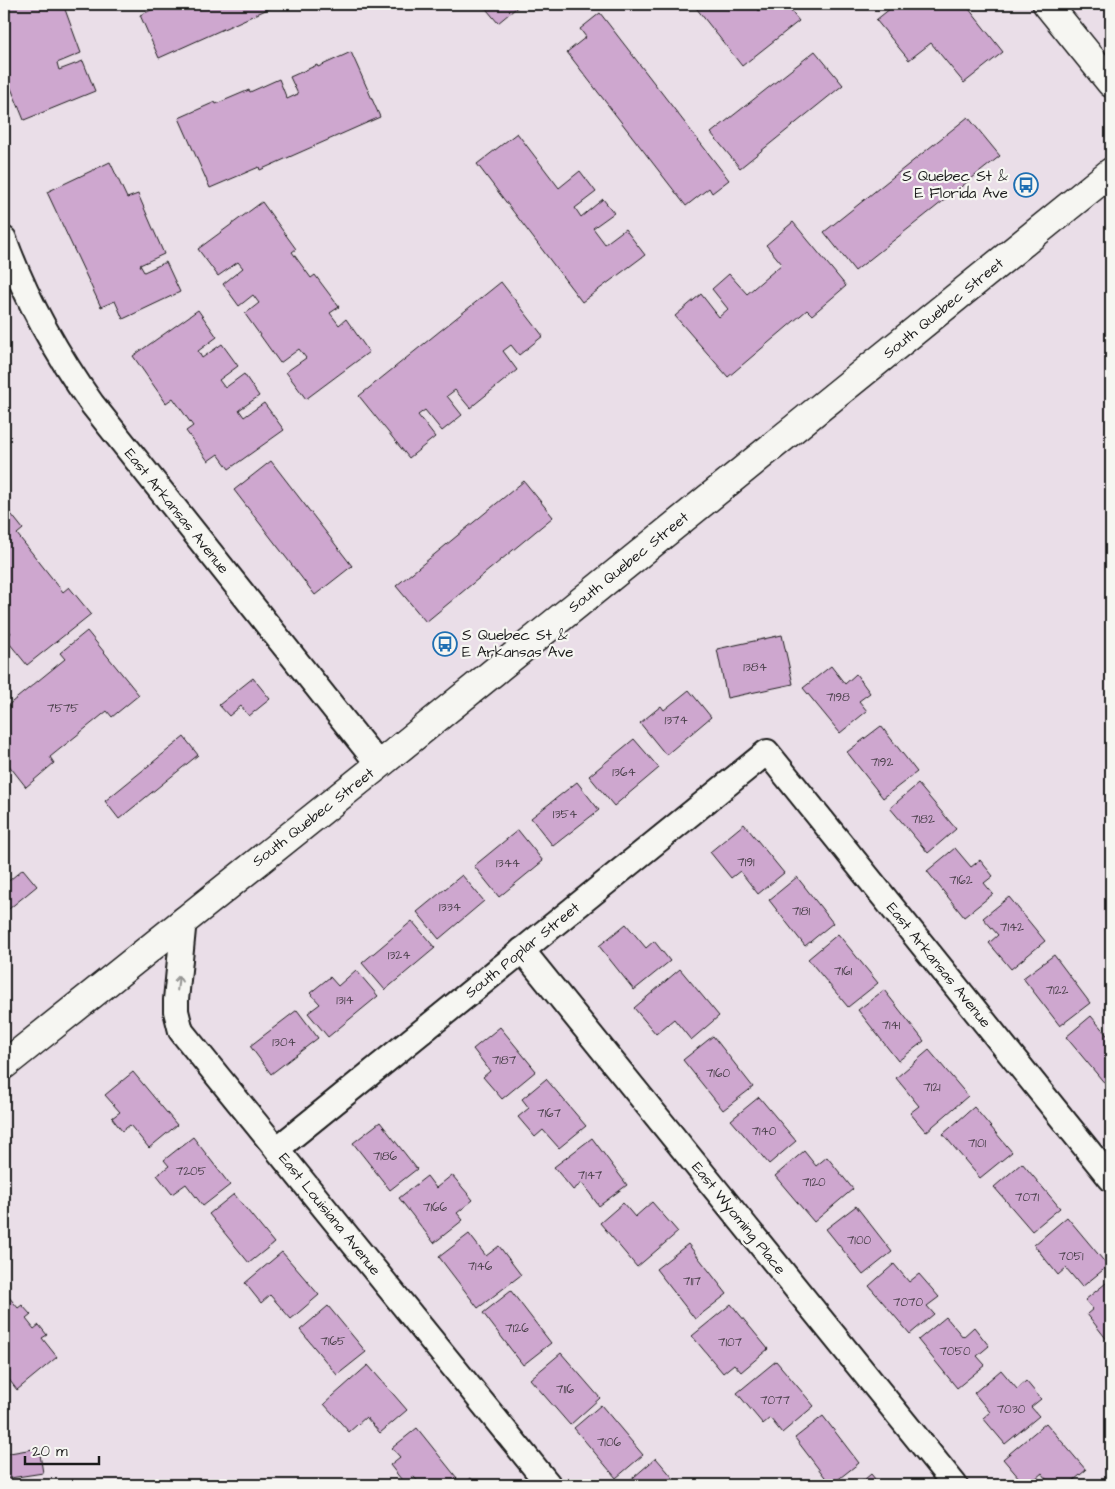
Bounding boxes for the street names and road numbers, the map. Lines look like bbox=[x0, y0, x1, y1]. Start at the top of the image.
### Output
street label: South Quebec Street bbox=[878, 253, 1008, 364]
street label: East Arkansas Avenue bbox=[119, 444, 234, 578]
street label: South Quebec Street bbox=[563, 507, 693, 618]
street label: South Quebec Street bbox=[248, 763, 379, 872]
street label: South Poplar Street bbox=[460, 898, 584, 1003]
street label: East Arkansas Avenue bbox=[881, 898, 996, 1032]
street label: East Louisiana Avenue bbox=[274, 1149, 386, 1280]
street label: East Wyoming Place bbox=[686, 1158, 791, 1280]

